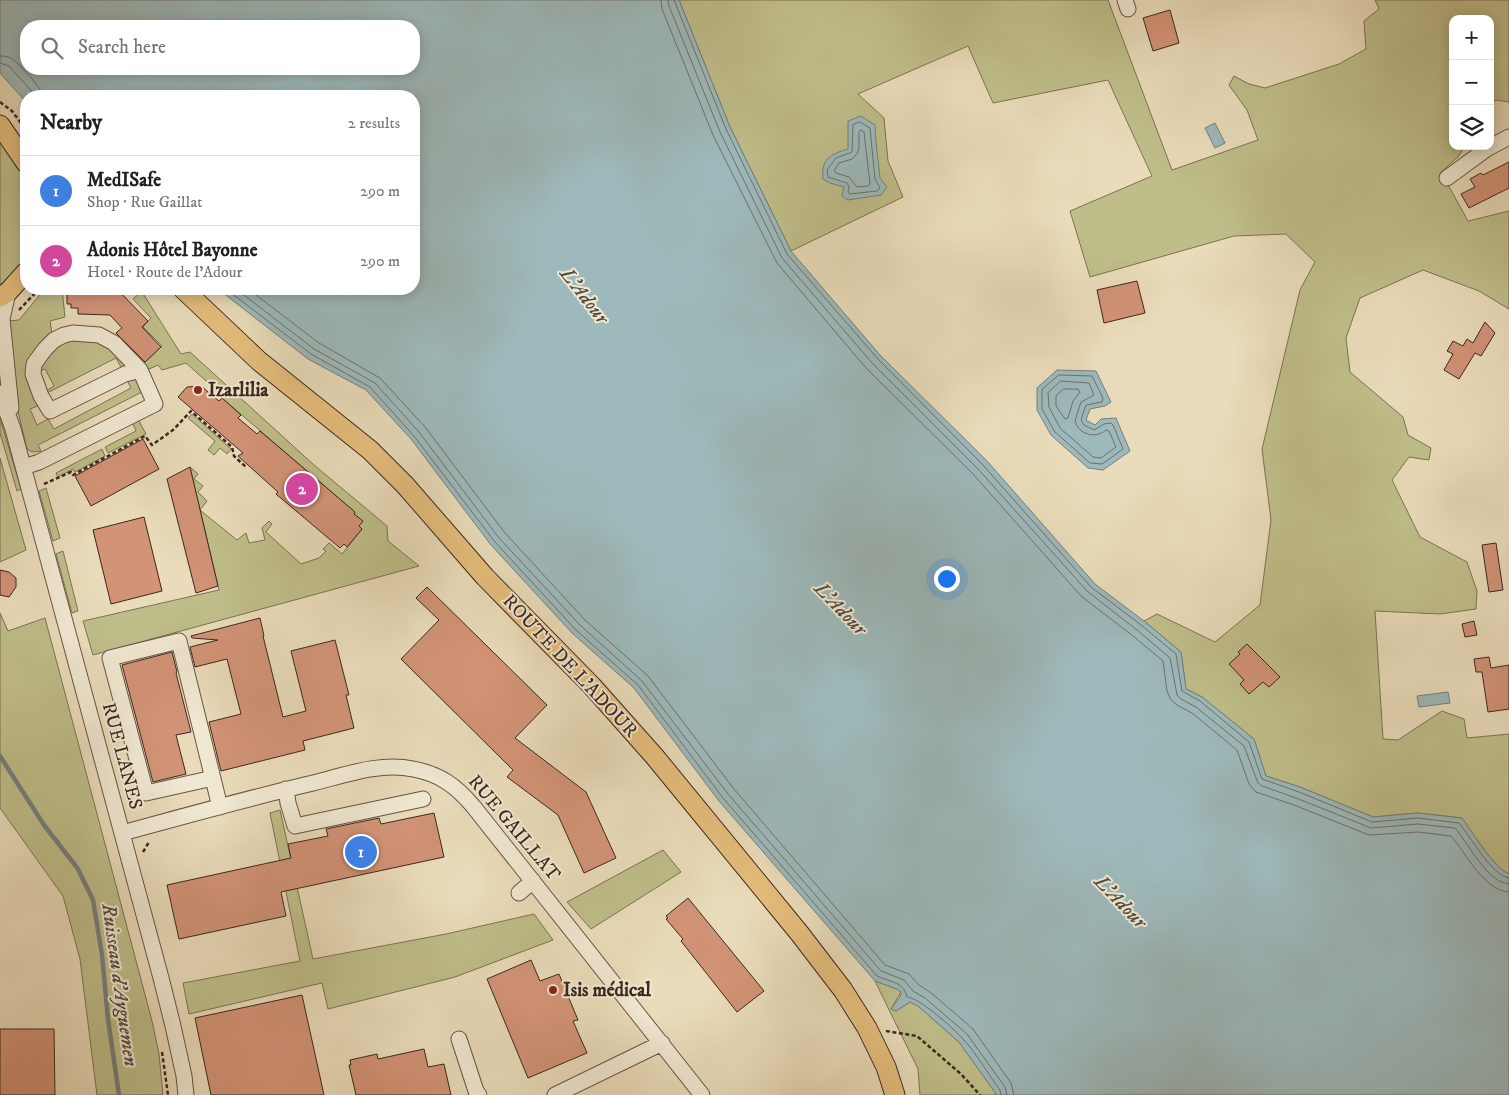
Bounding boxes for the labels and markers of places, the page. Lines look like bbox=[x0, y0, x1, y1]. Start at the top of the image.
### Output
place label: Izarlilia bbox=[208, 379, 269, 402]
marker: Izarlilia bbox=[192, 384, 204, 396]
pin: 2 bbox=[286, 470, 318, 508]
pin: 1 bbox=[345, 833, 377, 871]
place label: Isis médical bbox=[563, 979, 651, 1002]
marker: Isis médical bbox=[547, 984, 559, 996]

